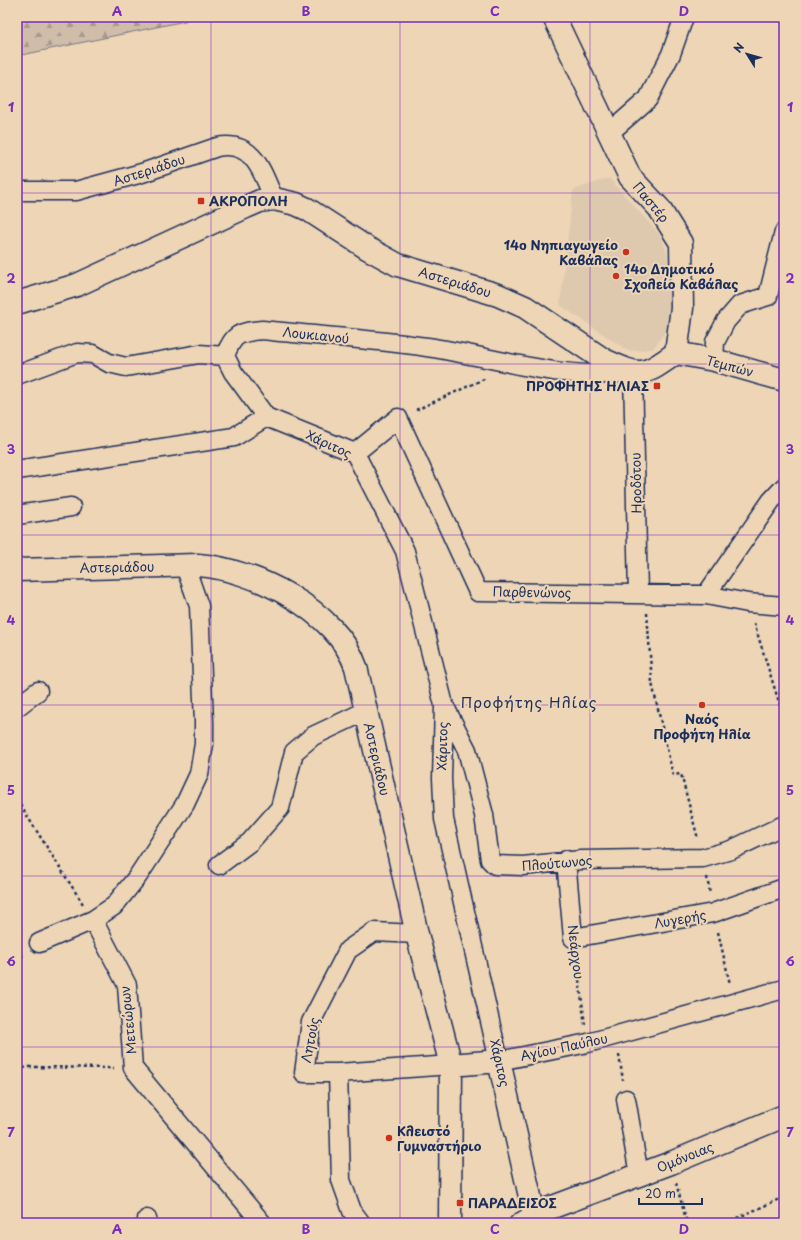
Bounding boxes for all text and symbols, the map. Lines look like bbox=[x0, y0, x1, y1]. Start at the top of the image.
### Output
text: A bbox=[112, 1, 122, 20]
text: B bbox=[302, 1, 311, 20]
text: C bbox=[490, 1, 500, 20]
text: D bbox=[679, 1, 689, 20]
north arrow bbox=[727, 34, 767, 74]
text: N bbox=[729, 39, 748, 56]
text: 1 bbox=[8, 97, 14, 116]
text: 1 bbox=[787, 97, 793, 116]
street label: Αστεριάδου bbox=[110, 149, 187, 190]
street label: Παστέρ bbox=[629, 177, 674, 226]
place label: ΑΚΡΟΠΟΛΗ bbox=[209, 191, 288, 210]
marker: ΑΚΡΟΠΟΛΗ bbox=[196, 196, 206, 206]
place label: 14ο Νηπιαγωγείο Καβάλας bbox=[504, 235, 618, 269]
marker: 14ο Νηπιαγωγείο Καβάλας bbox=[621, 247, 631, 257]
place label: 14ο Δημοτικό Σχολείο Καβάλας bbox=[624, 259, 738, 293]
street label: Αστεριάδου bbox=[417, 261, 494, 302]
text: 2 bbox=[6, 268, 16, 287]
text: 2 bbox=[785, 268, 795, 287]
marker: 14ο Δημοτικό Σχολείο Καβάλας bbox=[611, 271, 621, 281]
street label: Λουκιανού bbox=[282, 322, 350, 347]
street label: Τεμπών bbox=[704, 350, 756, 381]
place label: ΠΡΟΦΗΤΗΣ ΗΛΙΑΣ bbox=[526, 376, 649, 395]
marker: ΠΡΟΦΗΤΗΣ ΗΛΙΑΣ bbox=[652, 381, 662, 391]
street label: Χάριτος bbox=[303, 425, 356, 463]
text: 3 bbox=[7, 439, 16, 458]
text: 3 bbox=[786, 439, 795, 458]
street label: Ηροδότου bbox=[625, 452, 646, 514]
street label: Αστεριάδου bbox=[79, 556, 155, 577]
street label: Παρθενώνος bbox=[492, 581, 572, 602]
text: 4 bbox=[7, 610, 16, 629]
text: 4 bbox=[786, 610, 795, 629]
district label: Προφήτης Ηλίας bbox=[460, 690, 598, 713]
marker: Ναός Προφήτη Ηλία bbox=[697, 700, 707, 710]
place label: Ναός Προφήτη Ηλία bbox=[653, 709, 751, 743]
street label: Αστεριάδου bbox=[360, 720, 395, 798]
street label: Χάριτος bbox=[431, 721, 452, 771]
text: 5 bbox=[7, 780, 15, 799]
text: 5 bbox=[786, 780, 794, 799]
street label: Πλούτωνος bbox=[521, 850, 593, 875]
street label: Λυγερής bbox=[652, 905, 708, 932]
street label: Νεάρχου bbox=[564, 924, 589, 980]
text: 6 bbox=[6, 951, 16, 970]
text: 6 bbox=[785, 951, 795, 970]
street label: Μετεώρων bbox=[114, 985, 141, 1055]
street label: Λητούς bbox=[296, 1015, 323, 1064]
street label: Αγίου Παύλου bbox=[518, 1028, 609, 1065]
street label: Χάριτος bbox=[486, 1037, 515, 1089]
place label: Κλειστό Γυμναστήριο bbox=[397, 1121, 482, 1155]
text: 7 bbox=[7, 1122, 15, 1141]
text: 7 bbox=[786, 1122, 794, 1141]
marker: Κλειστό Γυμναστήριο bbox=[384, 1133, 394, 1143]
street label: Ομόνοιας bbox=[654, 1136, 716, 1177]
scale bar bbox=[639, 1180, 702, 1206]
text: 20 m bbox=[645, 1184, 676, 1202]
place label: ΠΑΡΑΔΕΙΣΟΣ bbox=[468, 1193, 557, 1212]
marker: ΠΑΡΑΔΕΙΣΟΣ bbox=[455, 1198, 465, 1208]
text: A bbox=[112, 1219, 122, 1238]
text: B bbox=[302, 1219, 311, 1238]
text: C bbox=[490, 1219, 500, 1238]
text: D bbox=[679, 1219, 689, 1238]

